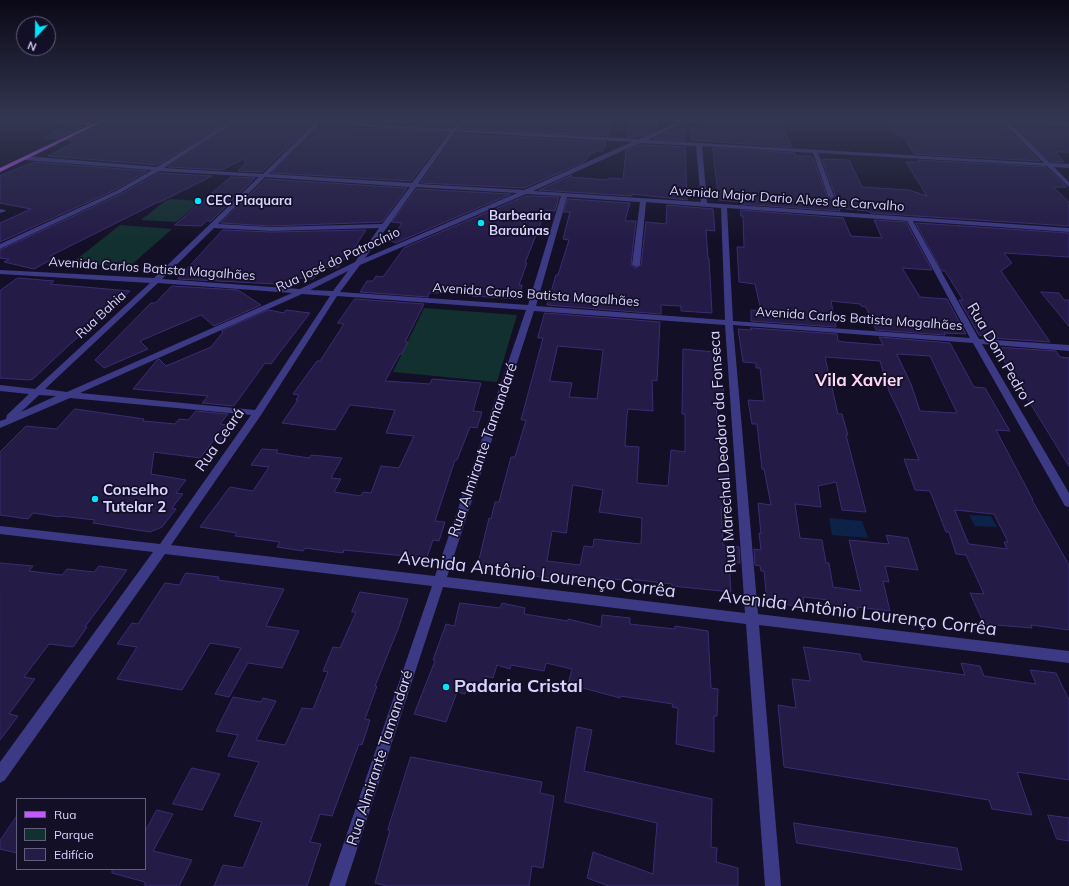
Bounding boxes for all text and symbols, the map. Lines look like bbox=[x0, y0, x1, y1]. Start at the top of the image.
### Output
north arrow bbox=[16, 16, 56, 56]
text: N bbox=[25, 38, 38, 54]
street label: Avenida Major Dario Alves de Carvalho bbox=[669, 183, 905, 215]
place label: CEC Piaquara bbox=[206, 193, 292, 209]
marker: CEC Piaquara bbox=[193, 196, 203, 206]
place label: Barbearia Baraúnas bbox=[489, 208, 551, 239]
marker: Barbearia Baraúnas bbox=[476, 218, 486, 228]
street label: Rua José do Patrocínio bbox=[273, 224, 403, 296]
street label: Avenida Carlos Batista Magalhães bbox=[48, 254, 256, 284]
street label: Avenida Carlos Batista Magalhães bbox=[432, 280, 640, 310]
street label: Rua Bahia bbox=[73, 288, 129, 342]
street label: Rua Dom Pedro I bbox=[963, 300, 1037, 410]
street label: Avenida Carlos Batista Magalhães bbox=[755, 304, 963, 334]
street label: Rua Marechal Deodoro da Fonseca bbox=[706, 330, 740, 574]
street label: Rua Almirante Tamandaré bbox=[445, 361, 521, 539]
district label: Vila Xavier bbox=[815, 371, 903, 391]
street label: Rua Ceará bbox=[192, 405, 248, 475]
place label: Conselho Tutelar 2 bbox=[103, 481, 168, 516]
marker: Conselho Tutelar 2 bbox=[90, 494, 100, 504]
street label: Avenida Antônio Lourenço Corrêa bbox=[397, 547, 677, 603]
street label: Avenida Antônio Lourenço Corrêa bbox=[718, 585, 998, 641]
street label: Rua Almirante Tamandaré bbox=[343, 668, 417, 848]
place label: Padaria Cristal bbox=[454, 676, 583, 698]
marker: Padaria Cristal bbox=[441, 682, 451, 692]
legend bbox=[16, 798, 146, 870]
text: Rua bbox=[54, 807, 76, 822]
text: Parque bbox=[54, 827, 94, 842]
text: Edifício bbox=[54, 847, 94, 862]

